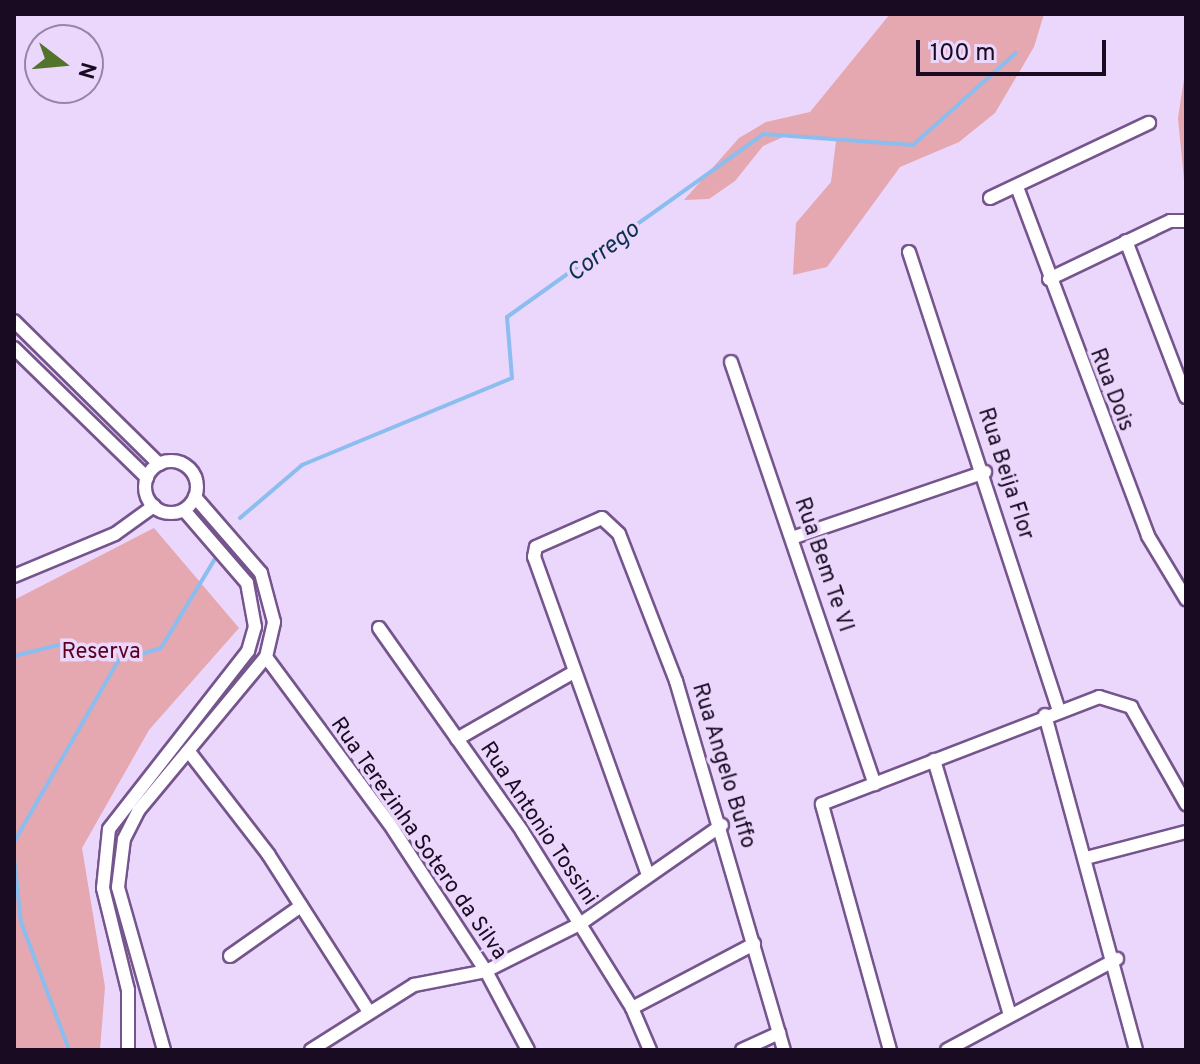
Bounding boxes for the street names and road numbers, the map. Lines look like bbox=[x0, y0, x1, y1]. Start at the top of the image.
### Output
street label: Rua Dois bbox=[1083, 345, 1139, 435]
street label: Rua Beija Flor bbox=[971, 405, 1039, 543]
street label: Rua Bem Te VI bbox=[787, 493, 859, 637]
street label: Rua Angelo Buffo bbox=[685, 680, 761, 852]
street label: Rua Terezinha Sotero da Silva bbox=[324, 712, 512, 966]
street label: Rua Antonio Tossini bbox=[473, 736, 603, 912]

